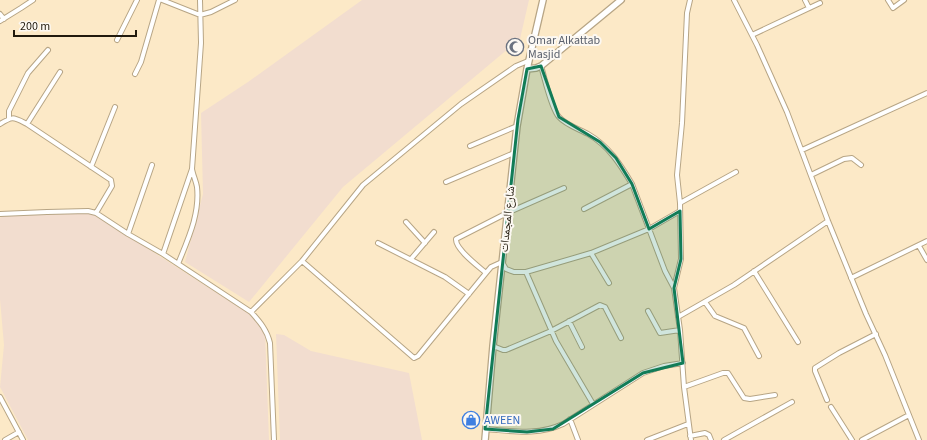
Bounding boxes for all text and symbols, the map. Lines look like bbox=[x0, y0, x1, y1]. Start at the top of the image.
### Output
scale bar bbox=[14, 12, 136, 38]
text: 200 m bbox=[20, 18, 50, 35]
place label: Omar Alkattab Masjid bbox=[528, 32, 600, 63]
mosque icon: Omar Alkattab Masjid bbox=[505, 37, 525, 57]
street label: شارع المجمدات bbox=[496, 185, 519, 253]
shop icon: AWEEN bbox=[461, 410, 481, 430]
place label: AWEEN bbox=[484, 412, 520, 429]

